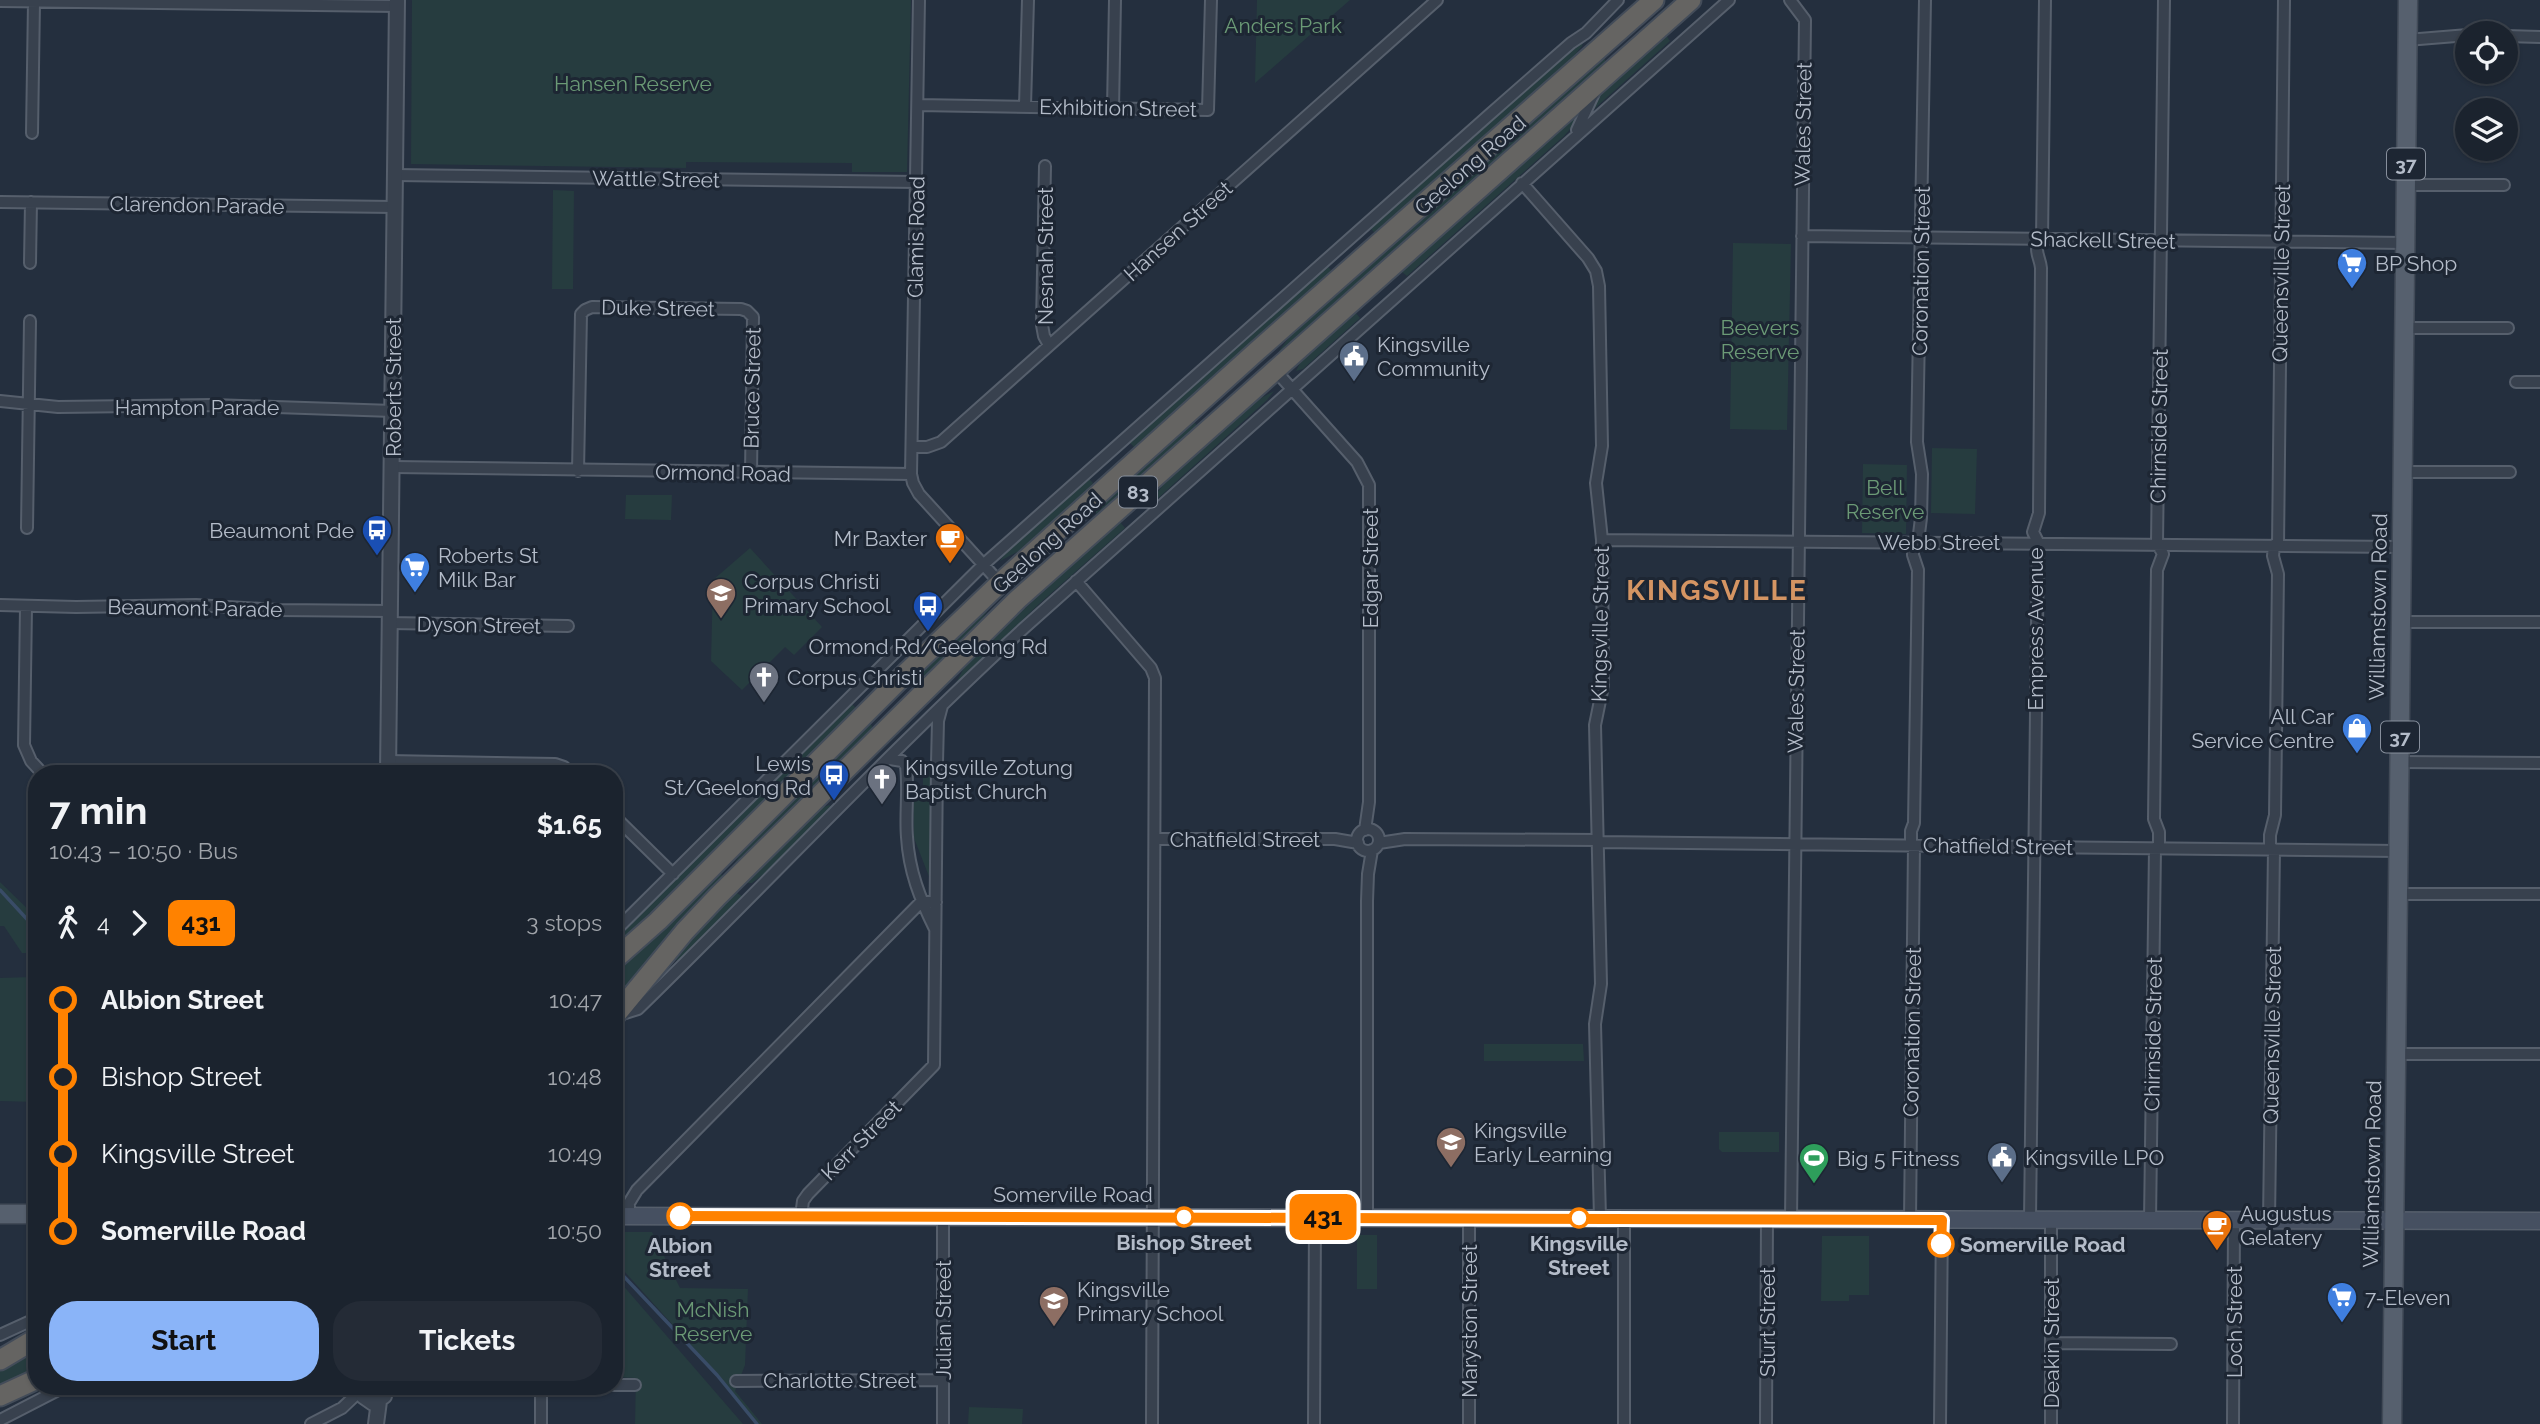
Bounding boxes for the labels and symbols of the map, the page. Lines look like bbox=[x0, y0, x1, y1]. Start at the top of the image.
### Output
park label: Anders Park bbox=[1224, 13, 1342, 38]
street label: Wales Street bbox=[1789, 62, 1817, 186]
park label: Hansen Reserve bbox=[554, 71, 712, 96]
street label: Exhibition Street bbox=[1039, 94, 1197, 122]
street label: Geelong Road bbox=[1409, 110, 1531, 220]
road number: 37 bbox=[2387, 148, 2425, 180]
street label: Wattle Street bbox=[592, 165, 720, 193]
street label: Glamis Road bbox=[902, 176, 930, 298]
street label: Hansen Street bbox=[1119, 176, 1237, 286]
street label: Queensville Street bbox=[2267, 184, 2295, 362]
street label: Coronation Street bbox=[1907, 186, 1935, 356]
street label: Nesnah Street bbox=[1033, 187, 1058, 325]
street label: Clarendon Parade bbox=[109, 191, 285, 219]
street label: Shackell Street bbox=[2030, 226, 2176, 254]
supermarket icon: BP Shop bbox=[2335, 246, 2369, 290]
place label: BP Shop bbox=[2375, 251, 2457, 276]
street label: Duke Street bbox=[601, 295, 715, 321]
park label: Beevers Reserve bbox=[1720, 315, 1800, 364]
street label: Roberts Street bbox=[381, 317, 406, 457]
street label: Bruce Street bbox=[738, 327, 766, 449]
place label: Kingsville Community bbox=[1377, 332, 1490, 381]
public building icon: Kingsville Community bbox=[1337, 339, 1371, 383]
street label: Chirnside Street bbox=[2145, 349, 2173, 503]
street label: Hampton Parade bbox=[115, 395, 279, 420]
street label: Ormond Road bbox=[655, 459, 791, 487]
park label: Bell Reserve bbox=[1846, 475, 1924, 524]
road number: 83 bbox=[1119, 477, 1157, 508]
street label: Geelong Road bbox=[987, 487, 1107, 599]
street label: Edgar Street bbox=[1358, 508, 1383, 628]
bus stop icon: Beaumont Pde bbox=[360, 513, 394, 557]
street label: Williamstown Road bbox=[2364, 513, 2392, 701]
place label: Beaumont Pde bbox=[209, 518, 354, 543]
cafe icon: Mr Baxter bbox=[933, 521, 967, 565]
place label: Mr Baxter bbox=[834, 526, 928, 551]
street label: Webb Street bbox=[1878, 530, 2000, 555]
place label: Roberts St Milk Bar bbox=[438, 543, 539, 592]
street label: Kingsville Street bbox=[1586, 546, 1614, 702]
street label: Empress Avenue bbox=[2023, 548, 2048, 710]
supermarket icon: Roberts St Milk Bar bbox=[398, 550, 432, 594]
place label: Corpus Christi Primary School bbox=[744, 569, 891, 618]
district label: KINGSVILLE bbox=[1626, 574, 1808, 607]
school or university icon: Corpus Christi Primary School bbox=[704, 576, 738, 620]
bus stop icon: Ormond Rd/Geelong Rd bbox=[911, 589, 945, 633]
street label: Beaumont Parade bbox=[107, 594, 283, 622]
street label: Dyson Street bbox=[417, 611, 541, 639]
street label: Wales Street bbox=[1782, 629, 1810, 753]
place label: Ormond Rd/Geelong Rd bbox=[808, 634, 1048, 659]
church icon: Corpus Christi bbox=[747, 660, 781, 704]
place label: Corpus Christi bbox=[787, 665, 923, 690]
place label: All Car Service Centre bbox=[2191, 704, 2335, 753]
shop icon: All Car Service Centre bbox=[2340, 711, 2374, 755]
road number: 37 bbox=[2381, 722, 2419, 752]
place label: Lewis St/Geelong Rd bbox=[664, 751, 811, 800]
place label: Kingsville Zotung Baptist Church bbox=[905, 755, 1073, 804]
bus stop icon: Lewis St/Geelong Rd bbox=[817, 758, 851, 802]
church icon: Kingsville Zotung Baptist Church bbox=[865, 762, 899, 806]
street label: Chatfield Street bbox=[1170, 827, 1320, 852]
street label: Chatfield Street bbox=[1923, 832, 2073, 860]
street label: Queensville Street bbox=[2258, 946, 2286, 1124]
street label: Coronation Street bbox=[1898, 947, 1926, 1117]
street label: Chirnside Street bbox=[2139, 957, 2167, 1111]
street label: Williamstown Road bbox=[2358, 1080, 2386, 1268]
street label: Kerr Street bbox=[816, 1095, 906, 1185]
place label: Kingsville Early Learning bbox=[1474, 1118, 1612, 1167]
school or university icon: Kingsville Early Learning bbox=[1434, 1125, 1468, 1169]
public building icon: Kingsville LPO bbox=[1985, 1140, 2019, 1184]
sports icon: Big 5 Fitness bbox=[1797, 1141, 1831, 1185]
place label: Kingsville LPO bbox=[2025, 1145, 2164, 1170]
place label: Big 5 Fitness bbox=[1837, 1146, 1960, 1171]
street label: Somerville Road bbox=[993, 1182, 1153, 1207]
line badge: 431 bbox=[1283, 1194, 1363, 1240]
place label: Augustus Gelatery bbox=[2240, 1201, 2332, 1250]
marker: Albion Street bbox=[667, 1203, 693, 1229]
marker: Bishop Street bbox=[1174, 1207, 1194, 1227]
marker: Kingsville Street bbox=[1569, 1208, 1589, 1228]
cafe icon: Augustus Gelatery bbox=[2200, 1208, 2234, 1252]
place label: Bishop Street bbox=[1116, 1230, 1252, 1255]
place label: Kingsville Street bbox=[1530, 1231, 1629, 1280]
marker: Somerville Road bbox=[1928, 1231, 1954, 1257]
place label: Somerville Road bbox=[1960, 1232, 2126, 1257]
place label: Albion Street bbox=[648, 1233, 712, 1282]
street label: Maryston Street bbox=[1457, 1244, 1482, 1398]
street label: Julian Street bbox=[931, 1260, 956, 1380]
street label: Loch Street bbox=[2222, 1266, 2247, 1378]
street label: Sturt Street bbox=[1755, 1267, 1780, 1377]
place label: Kingsville Primary School bbox=[1077, 1277, 1224, 1326]
street label: Deakin Street bbox=[2039, 1278, 2064, 1408]
supermarket icon: 7-Eleven bbox=[2325, 1280, 2359, 1324]
school or university icon: Kingsville Primary School bbox=[1037, 1284, 1071, 1328]
place label: 7-Eleven bbox=[2365, 1285, 2450, 1310]
park label: McNish Reserve bbox=[674, 1297, 752, 1346]
street label: Charlotte Street bbox=[763, 1368, 917, 1393]

